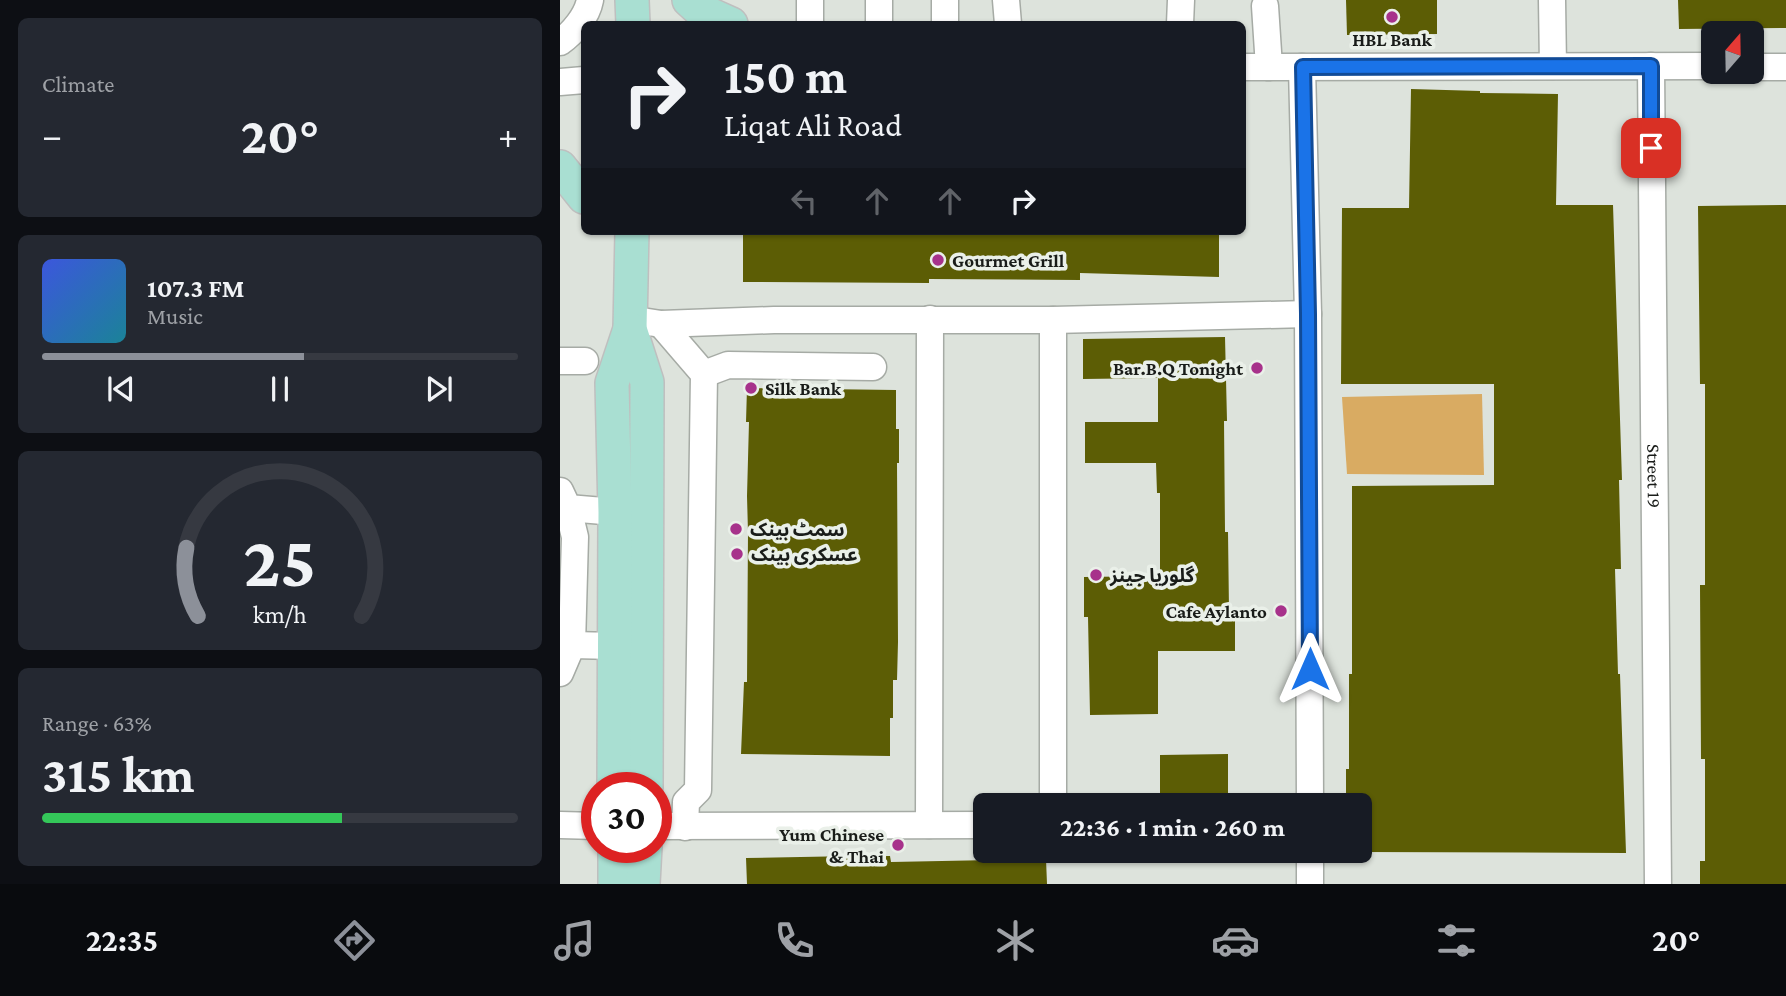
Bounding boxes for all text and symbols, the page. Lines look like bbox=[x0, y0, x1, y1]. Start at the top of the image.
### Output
marker: HBL Bank bbox=[1384, 9, 1400, 25]
north arrow bbox=[1701, 21, 1764, 84]
map controls bbox=[1701, 21, 1764, 84]
place label: HBL Bank bbox=[1352, 29, 1433, 50]
icon: right bbox=[609, 49, 700, 140]
text: 150 m bbox=[724, 49, 847, 104]
text: Climate bbox=[42, 71, 114, 97]
text: 20° bbox=[241, 106, 319, 164]
text: Liqat Ali Road bbox=[724, 107, 902, 143]
text: − bbox=[42, 114, 62, 156]
text: + bbox=[498, 114, 518, 156]
pin bbox=[1621, 118, 1681, 178]
icon: arrive bbox=[1632, 129, 1670, 167]
icon: left bbox=[785, 182, 823, 220]
icon: ahead bbox=[858, 182, 896, 220]
icon: ahead bbox=[931, 182, 969, 220]
icon: right bbox=[1004, 182, 1042, 220]
place label: Gourmet Grill bbox=[952, 250, 1065, 271]
marker: Gourmet Grill bbox=[930, 252, 946, 268]
text: 107.3 FM bbox=[147, 274, 244, 303]
text: Music bbox=[147, 303, 203, 329]
place label: Bar.B.Q Tonight bbox=[1113, 358, 1243, 379]
marker: Bar.B.Q Tonight bbox=[1249, 360, 1265, 376]
icon: previous bbox=[102, 370, 140, 408]
icon: pause bbox=[261, 370, 299, 408]
icon: next bbox=[420, 370, 458, 408]
place label: Silk Bank bbox=[765, 378, 842, 399]
marker: Silk Bank bbox=[743, 380, 759, 396]
street label: Street 19 bbox=[1643, 444, 1665, 508]
place label: سمٹ بینک bbox=[750, 519, 844, 540]
marker: سمٹ بینک bbox=[728, 521, 744, 537]
text: 25 bbox=[244, 522, 316, 603]
place label: عسکری بینک bbox=[751, 544, 858, 566]
marker: عسکری بینک bbox=[729, 546, 745, 562]
place label: گلوریا جینز bbox=[1109, 565, 1195, 587]
marker: گلوریا جینز bbox=[1088, 567, 1104, 583]
text: km/h bbox=[253, 601, 307, 628]
place label: Cafe Aylanto bbox=[1166, 601, 1267, 622]
marker: Cafe Aylanto bbox=[1273, 603, 1289, 619]
position arrow bbox=[1273, 632, 1347, 706]
text: Range · 63% bbox=[42, 710, 152, 736]
text: 315 km bbox=[42, 745, 195, 803]
speed limit sign: 30 bbox=[581, 772, 672, 863]
text: 22:36 · 1 min · 260 m bbox=[1060, 813, 1285, 842]
place label: Yum Chinese & Thai bbox=[779, 824, 884, 867]
marker: Yum Chinese & Thai bbox=[890, 837, 906, 853]
icon: directions bbox=[330, 916, 379, 965]
icon: music bbox=[550, 916, 599, 965]
icon: phone bbox=[770, 916, 819, 965]
icon: climate bbox=[991, 916, 1040, 965]
icon: car bbox=[1211, 916, 1260, 965]
icon: filters bbox=[1432, 916, 1481, 965]
text: 22:35 bbox=[86, 922, 158, 958]
text: 20° bbox=[1652, 922, 1700, 958]

